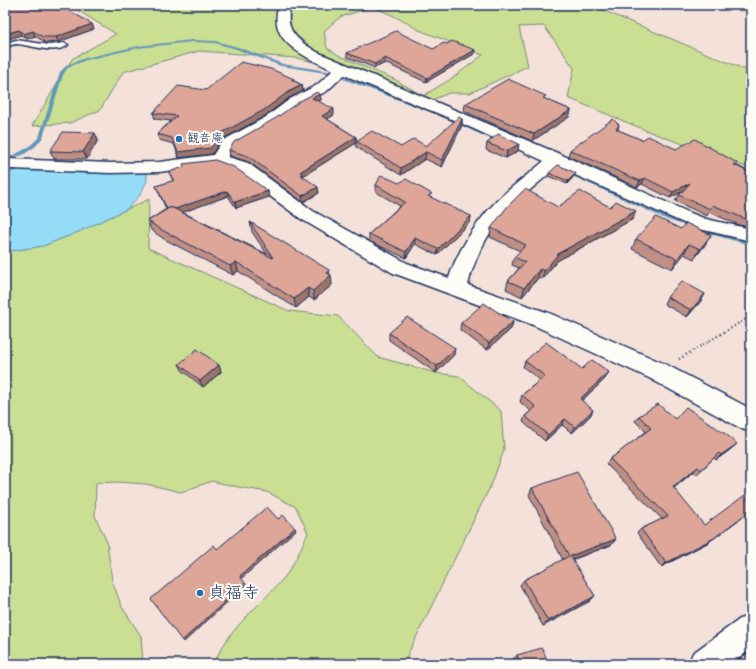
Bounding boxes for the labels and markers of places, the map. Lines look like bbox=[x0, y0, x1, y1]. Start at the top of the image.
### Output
place label: 観音庵 bbox=[187, 130, 223, 148]
marker: 観音庵 bbox=[174, 134, 184, 144]
place label: 貞福寺 bbox=[208, 581, 259, 606]
marker: 貞福寺 bbox=[195, 588, 205, 598]

